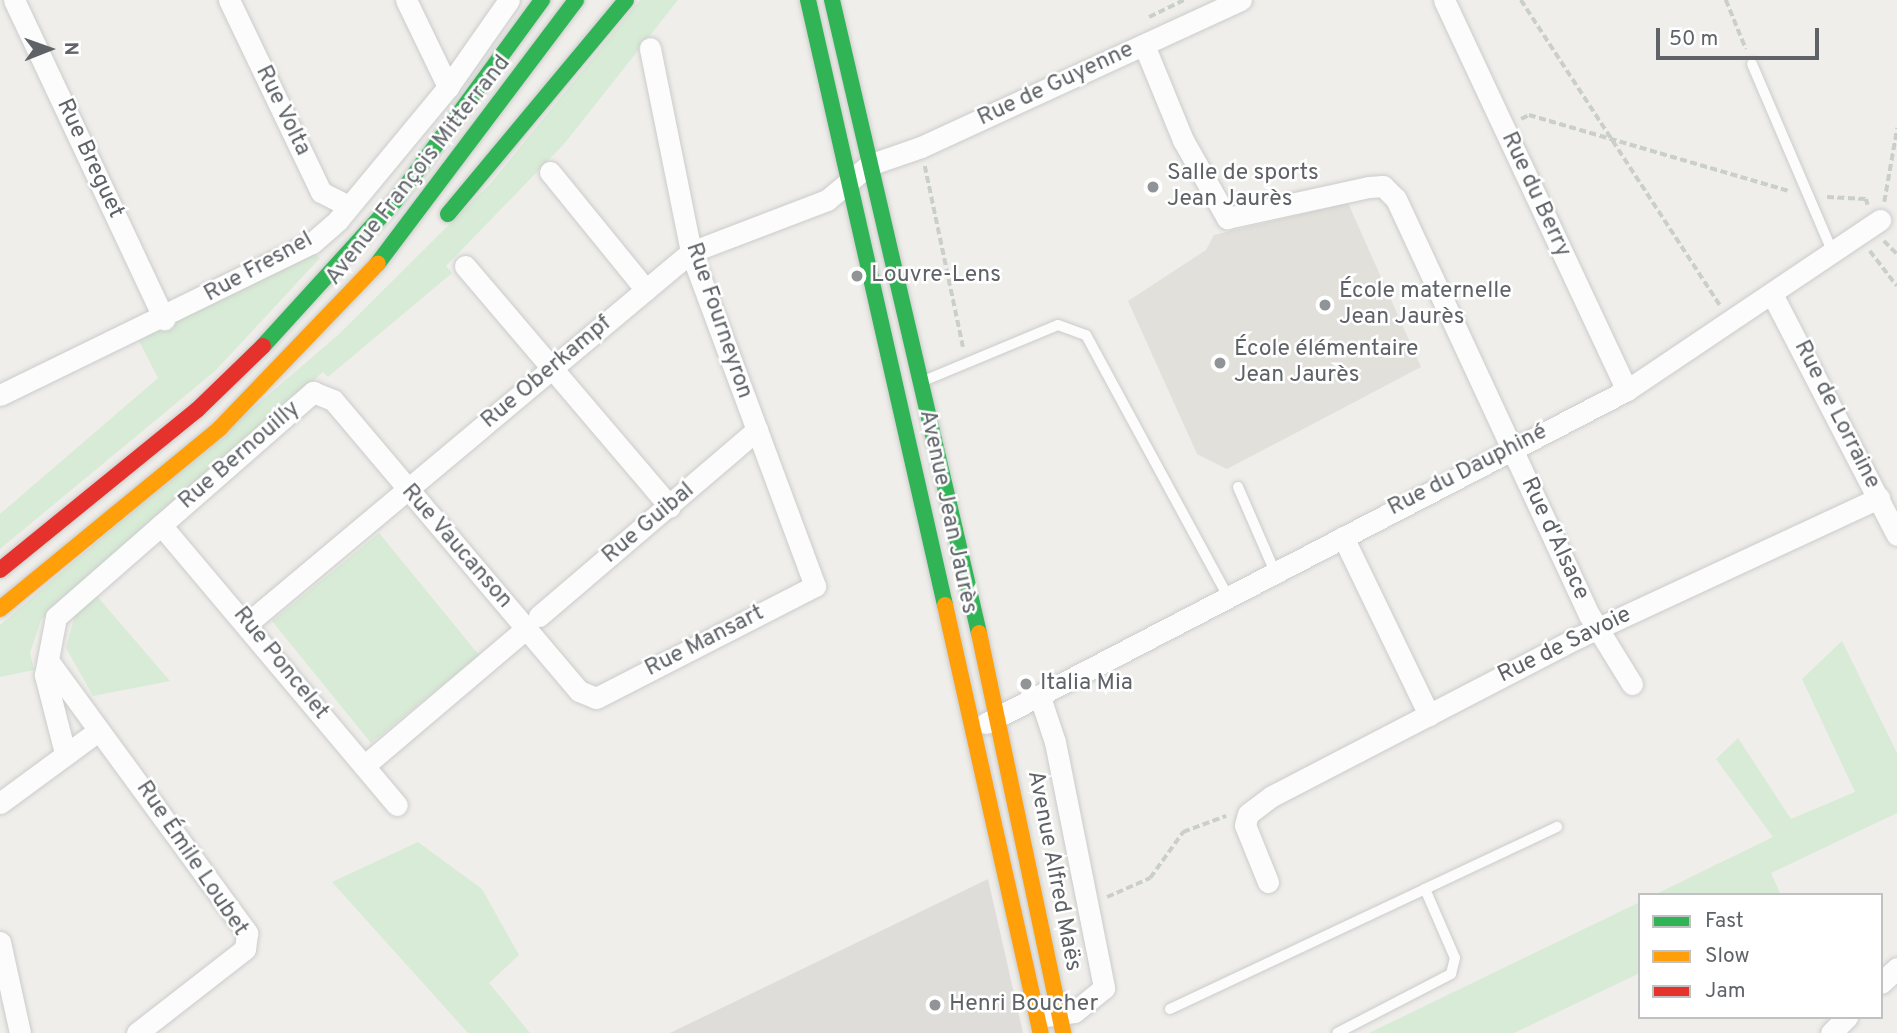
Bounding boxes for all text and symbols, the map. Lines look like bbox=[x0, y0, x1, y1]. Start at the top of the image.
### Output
north arrow bbox=[14, 14, 84, 84]
scale bar bbox=[1659, 14, 1822, 58]
text: 50 m bbox=[1669, 26, 1718, 53]
street label: Rue de Guyenne bbox=[974, 37, 1138, 133]
text: N bbox=[58, 42, 82, 56]
street label: Avenue François Mitterrand bbox=[321, 51, 517, 291]
street label: Rue Volta bbox=[248, 61, 316, 161]
street label: Rue Breguet bbox=[49, 95, 129, 223]
street label: Rue du Berry bbox=[1494, 128, 1576, 262]
place label: Salle de sports Jean Jaurès bbox=[1167, 160, 1319, 214]
marker: Salle de sports Jean Jaurès bbox=[1145, 179, 1161, 195]
street label: Rue Fresnel bbox=[200, 227, 318, 309]
street label: Rue Fourneyron bbox=[678, 239, 758, 403]
place label: Louvre-Lens bbox=[871, 262, 1001, 290]
marker: Louvre-Lens bbox=[849, 268, 865, 284]
place label: École maternelle Jean Jaurès bbox=[1339, 278, 1512, 332]
marker: École maternelle Jean Jaurès bbox=[1317, 297, 1333, 313]
street label: Rue Oberkampf bbox=[476, 311, 618, 435]
place label: École élémentaire Jean Jaurès bbox=[1234, 336, 1418, 390]
street label: Rue de Lorraine bbox=[1787, 336, 1885, 494]
marker: École élémentaire Jean Jaurès bbox=[1212, 355, 1228, 371]
street label: Rue Bernouilly bbox=[174, 396, 306, 516]
street label: Avenue Jean Jaurès bbox=[912, 408, 982, 616]
street label: Rue du Dauphiné bbox=[1384, 419, 1552, 523]
street label: Rue d'Alsace bbox=[1514, 473, 1594, 605]
street label: Rue Guibal bbox=[597, 478, 701, 570]
street label: Rue Vaucanson bbox=[394, 479, 518, 615]
street label: Rue Mansart bbox=[641, 600, 769, 684]
street label: Rue Poncelet bbox=[226, 602, 334, 726]
street label: Rue de Savoie bbox=[1494, 602, 1636, 690]
place label: Italia Mia bbox=[1040, 670, 1133, 698]
marker: Italia Mia bbox=[1018, 676, 1034, 692]
street label: Avenue Alfred Maës bbox=[1020, 768, 1086, 974]
street label: Rue Émile Loubet bbox=[129, 776, 253, 942]
legend bbox=[1638, 893, 1883, 1019]
text: Fast bbox=[1705, 908, 1744, 935]
text: Slow bbox=[1705, 943, 1750, 970]
text: Jam bbox=[1705, 978, 1746, 1005]
place label: Henri Boucher bbox=[949, 991, 1098, 1019]
marker: Henri Boucher bbox=[927, 997, 943, 1013]

